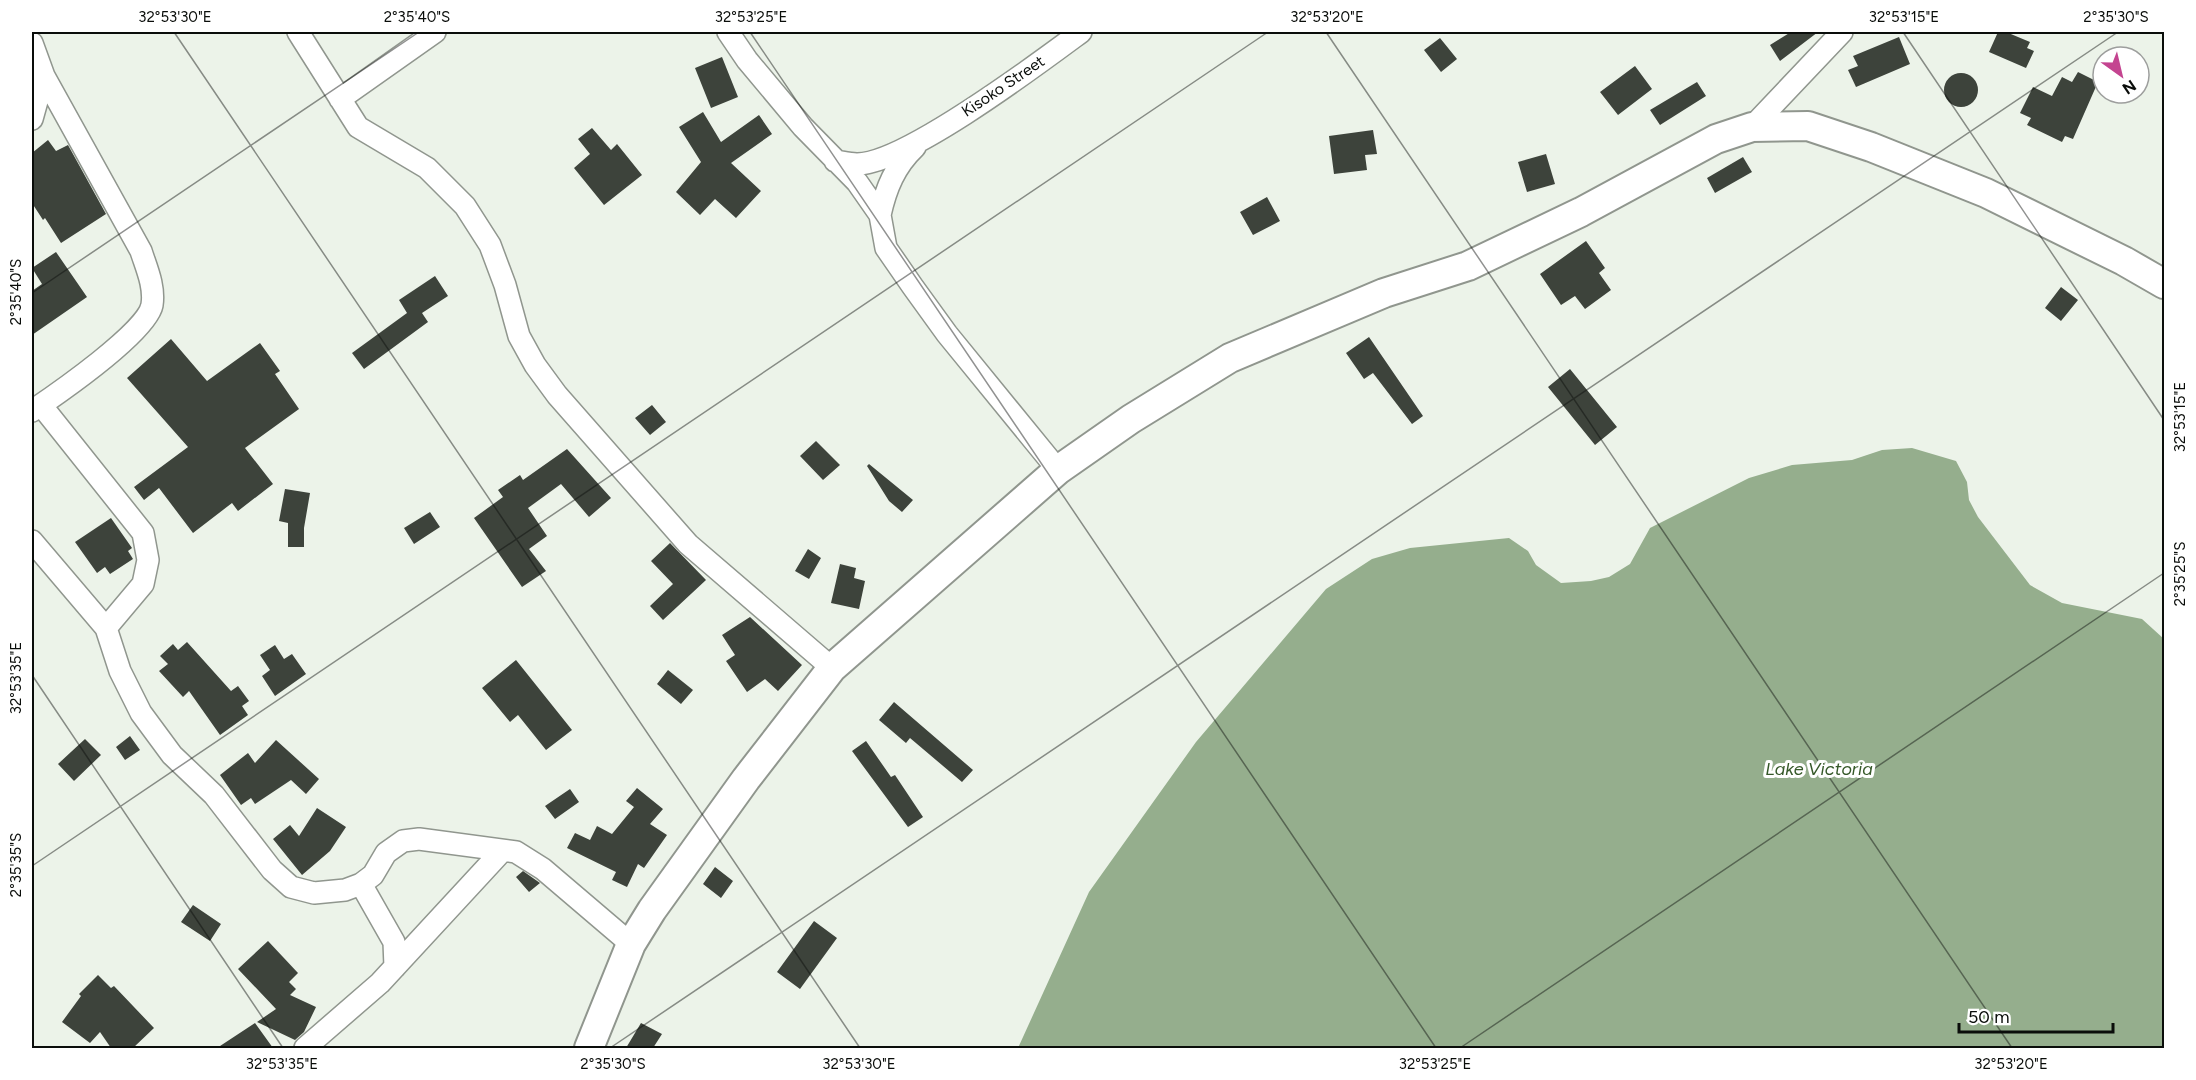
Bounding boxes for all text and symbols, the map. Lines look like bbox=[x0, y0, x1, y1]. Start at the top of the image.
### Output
text: 32°53'30"E bbox=[138, 8, 212, 26]
text: 2°35'40"S bbox=[384, 8, 450, 26]
text: 32°53'25"E bbox=[715, 8, 787, 26]
text: 32°53'20"E bbox=[1290, 8, 1364, 26]
text: 32°53'15"E bbox=[1869, 8, 1939, 26]
text: 2°35'30"S bbox=[2083, 8, 2149, 26]
north arrow bbox=[2091, 45, 2151, 105]
street label: Kisoko Street bbox=[958, 51, 1048, 121]
text: N bbox=[2119, 76, 2140, 98]
text: 2°35'40"S bbox=[7, 259, 25, 325]
text: 32°53'15"E bbox=[2171, 382, 2189, 452]
text: 2°35'25"S bbox=[2171, 542, 2189, 606]
text: 32°53'35"E bbox=[7, 642, 25, 714]
water label: Lake Victoria bbox=[1765, 758, 1873, 780]
text: 2°35'35"S bbox=[7, 833, 25, 897]
scale bar bbox=[1959, 996, 2114, 1034]
text: 50 m bbox=[1968, 1006, 2010, 1028]
text: 32°53'35"E bbox=[246, 1055, 318, 1073]
text: 2°35'30"S bbox=[580, 1055, 646, 1073]
text: 32°53'30"E bbox=[822, 1055, 896, 1073]
text: 32°53'25"E bbox=[1399, 1055, 1471, 1073]
text: 32°53'20"E bbox=[1974, 1055, 2048, 1073]

